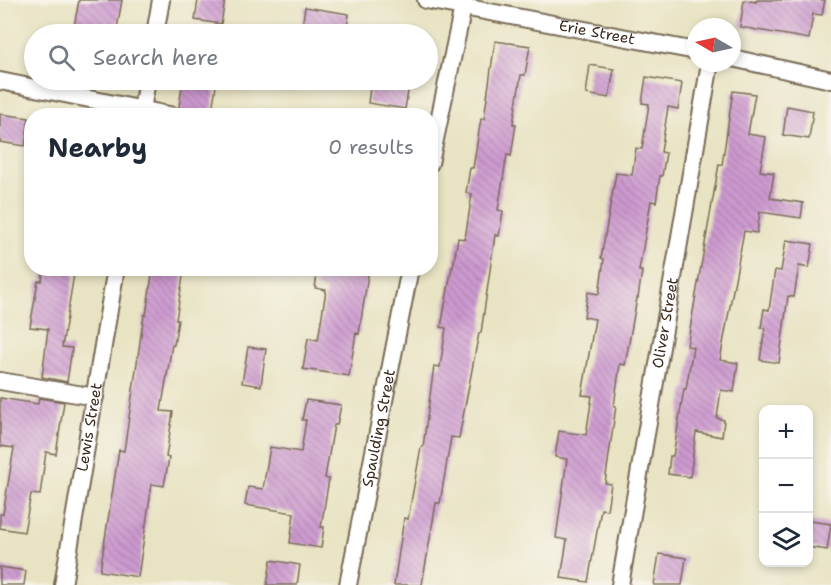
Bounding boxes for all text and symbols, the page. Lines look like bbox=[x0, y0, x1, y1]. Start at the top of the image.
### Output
street label: Erie Street bbox=[557, 15, 637, 49]
north arrow bbox=[687, 18, 741, 72]
search box bbox=[24, 24, 438, 90]
icon: search bbox=[45, 41, 78, 74]
text: Search here bbox=[93, 43, 219, 72]
text: Nearby bbox=[48, 130, 147, 165]
text: 0 results bbox=[328, 134, 414, 160]
street label: Oliver Street bbox=[648, 276, 683, 370]
street label: Spaulding Street bbox=[357, 367, 400, 489]
street label: Lewis Street bbox=[72, 381, 107, 473]
map controls bbox=[759, 405, 813, 567]
button: + bbox=[759, 405, 813, 459]
button: − bbox=[759, 459, 813, 513]
button: layers bbox=[759, 513, 813, 567]

